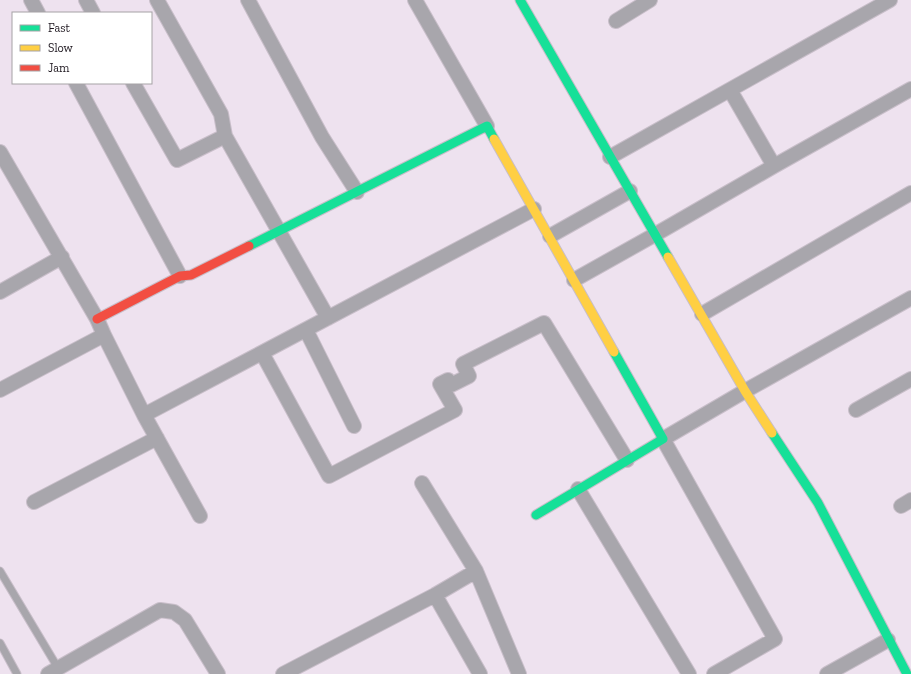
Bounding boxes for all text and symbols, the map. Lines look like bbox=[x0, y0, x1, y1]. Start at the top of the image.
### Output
legend bbox=[12, 12, 152, 84]
text: Fast bbox=[48, 21, 71, 35]
text: Slow bbox=[48, 41, 74, 55]
text: Jam bbox=[48, 61, 70, 75]

